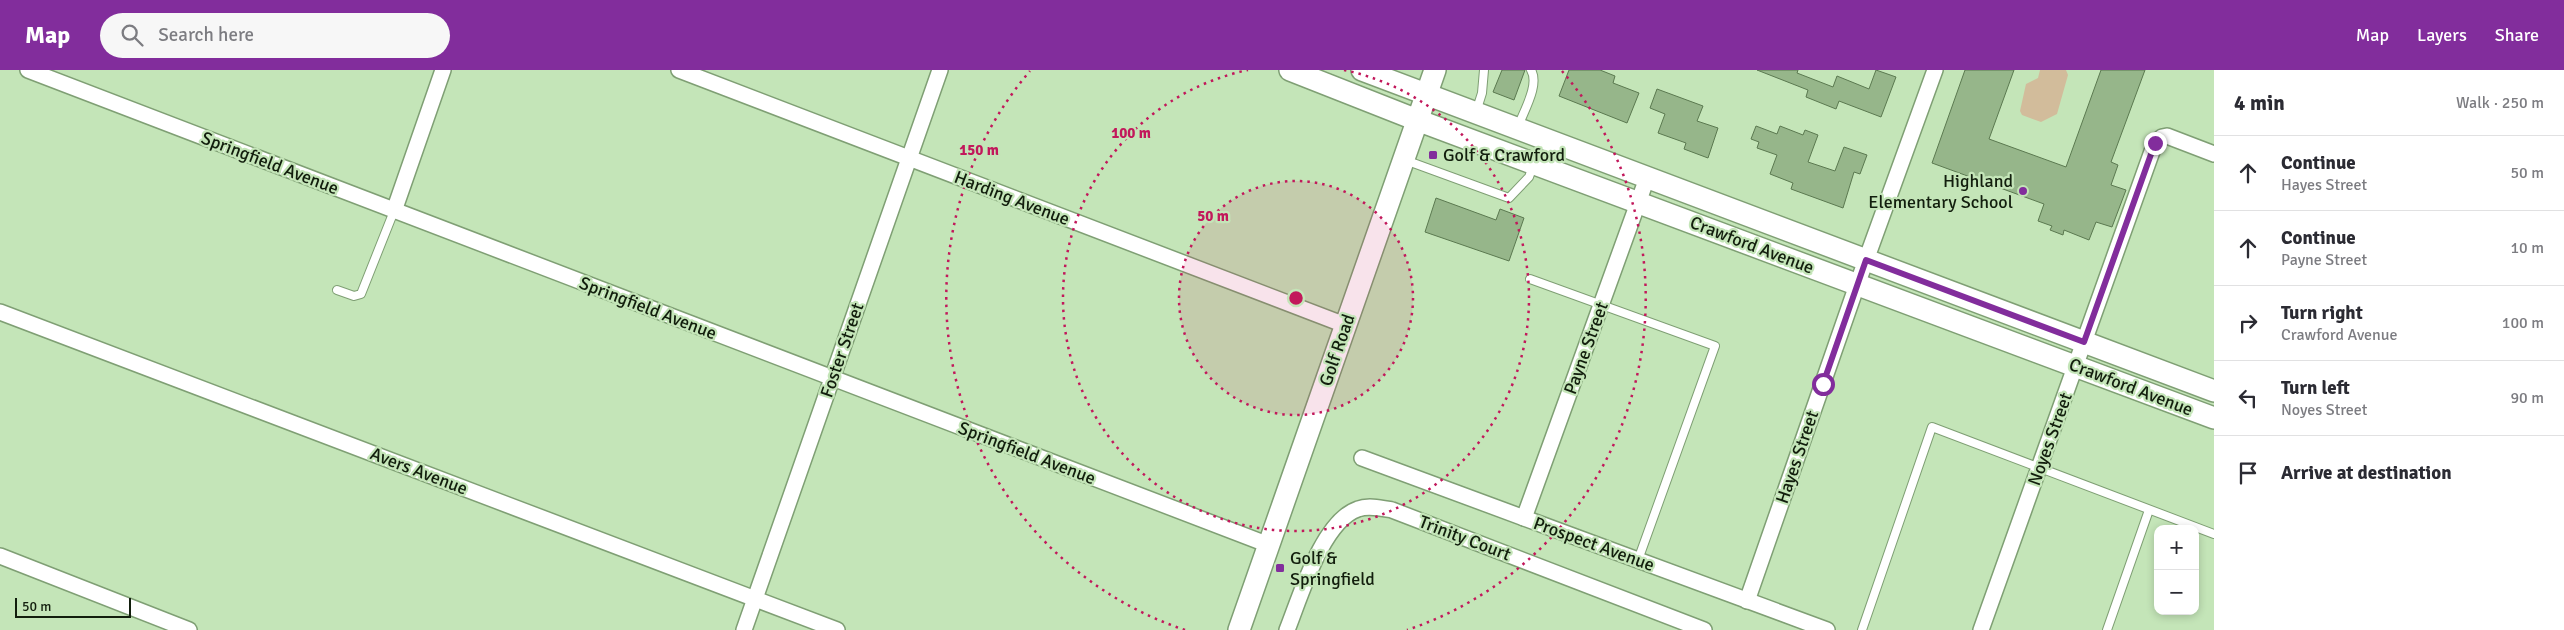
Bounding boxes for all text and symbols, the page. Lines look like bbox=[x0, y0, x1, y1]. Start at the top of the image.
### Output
search box bbox=[100, 13, 450, 58]
text: Map bbox=[25, 20, 70, 50]
icon: search bbox=[118, 21, 146, 49]
text: Search here bbox=[158, 23, 254, 47]
text: Map bbox=[2356, 24, 2389, 46]
text: Layers bbox=[2417, 24, 2467, 46]
text: Share bbox=[2495, 24, 2539, 46]
text: 4 min bbox=[2234, 90, 2285, 116]
text: Walk · 250 m bbox=[2456, 93, 2544, 113]
text: 100 m bbox=[1111, 124, 1151, 142]
street label: Springfield Avenue bbox=[198, 127, 342, 199]
route end bbox=[2144, 132, 2167, 155]
text: 150 m bbox=[959, 141, 999, 159]
place label: Golf & Crawford bbox=[1443, 144, 1565, 166]
marker: Golf & Crawford bbox=[1427, 149, 1439, 161]
text: Continue bbox=[2281, 151, 2356, 175]
icon: ahead bbox=[2234, 159, 2262, 187]
text: 50 m bbox=[2510, 163, 2544, 183]
street label: Harding Avenue bbox=[951, 166, 1073, 230]
place label: Highland Elementary School bbox=[1868, 170, 2013, 213]
text: Hayes Street bbox=[2281, 175, 2367, 195]
marker: Highland Elementary School bbox=[2017, 185, 2029, 197]
text: 50 m bbox=[1197, 207, 1229, 225]
street label: Crawford Avenue bbox=[1687, 211, 1817, 279]
text: Continue bbox=[2281, 226, 2356, 250]
icon: ahead bbox=[2234, 234, 2262, 262]
text: 10 m bbox=[2510, 238, 2544, 258]
text: Payne Street bbox=[2281, 250, 2367, 270]
street label: Springfield Avenue bbox=[576, 272, 720, 344]
centre of rings bbox=[1287, 289, 1305, 307]
street label: Payne Street bbox=[1559, 299, 1613, 397]
street label: Foster Street bbox=[816, 300, 868, 400]
text: Turn right bbox=[2281, 301, 2363, 325]
icon: right bbox=[2234, 309, 2262, 337]
street label: Golf Road bbox=[1314, 311, 1360, 389]
text: 100 m bbox=[2502, 313, 2544, 333]
text: Crawford Avenue bbox=[2281, 325, 2398, 345]
street label: Crawford Avenue bbox=[2066, 353, 2196, 421]
route start bbox=[1812, 373, 1835, 396]
text: Turn left bbox=[2281, 376, 2350, 400]
icon: left bbox=[2234, 384, 2262, 412]
text: 90 m bbox=[2510, 388, 2544, 408]
street label: Noyes Street bbox=[2023, 390, 2077, 488]
text: Noyes Street bbox=[2281, 400, 2367, 420]
street label: Hayes Street bbox=[1771, 408, 1823, 506]
street label: Springfield Avenue bbox=[955, 417, 1099, 489]
street label: Avers Avenue bbox=[367, 442, 471, 500]
icon: arrive bbox=[2234, 459, 2262, 487]
text: Arrive at destination bbox=[2281, 461, 2452, 485]
street label: Trinity Court bbox=[1416, 510, 1514, 566]
street label: Prospect Avenue bbox=[1531, 512, 1657, 576]
map controls bbox=[2154, 525, 2199, 615]
button: + bbox=[2154, 525, 2199, 570]
place label: Golf & Springfield bbox=[1290, 547, 1375, 590]
marker: Golf & Springfield bbox=[1274, 562, 1286, 574]
button: − bbox=[2154, 570, 2199, 615]
scale bar bbox=[15, 595, 131, 618]
text: 50 m bbox=[22, 598, 51, 615]

